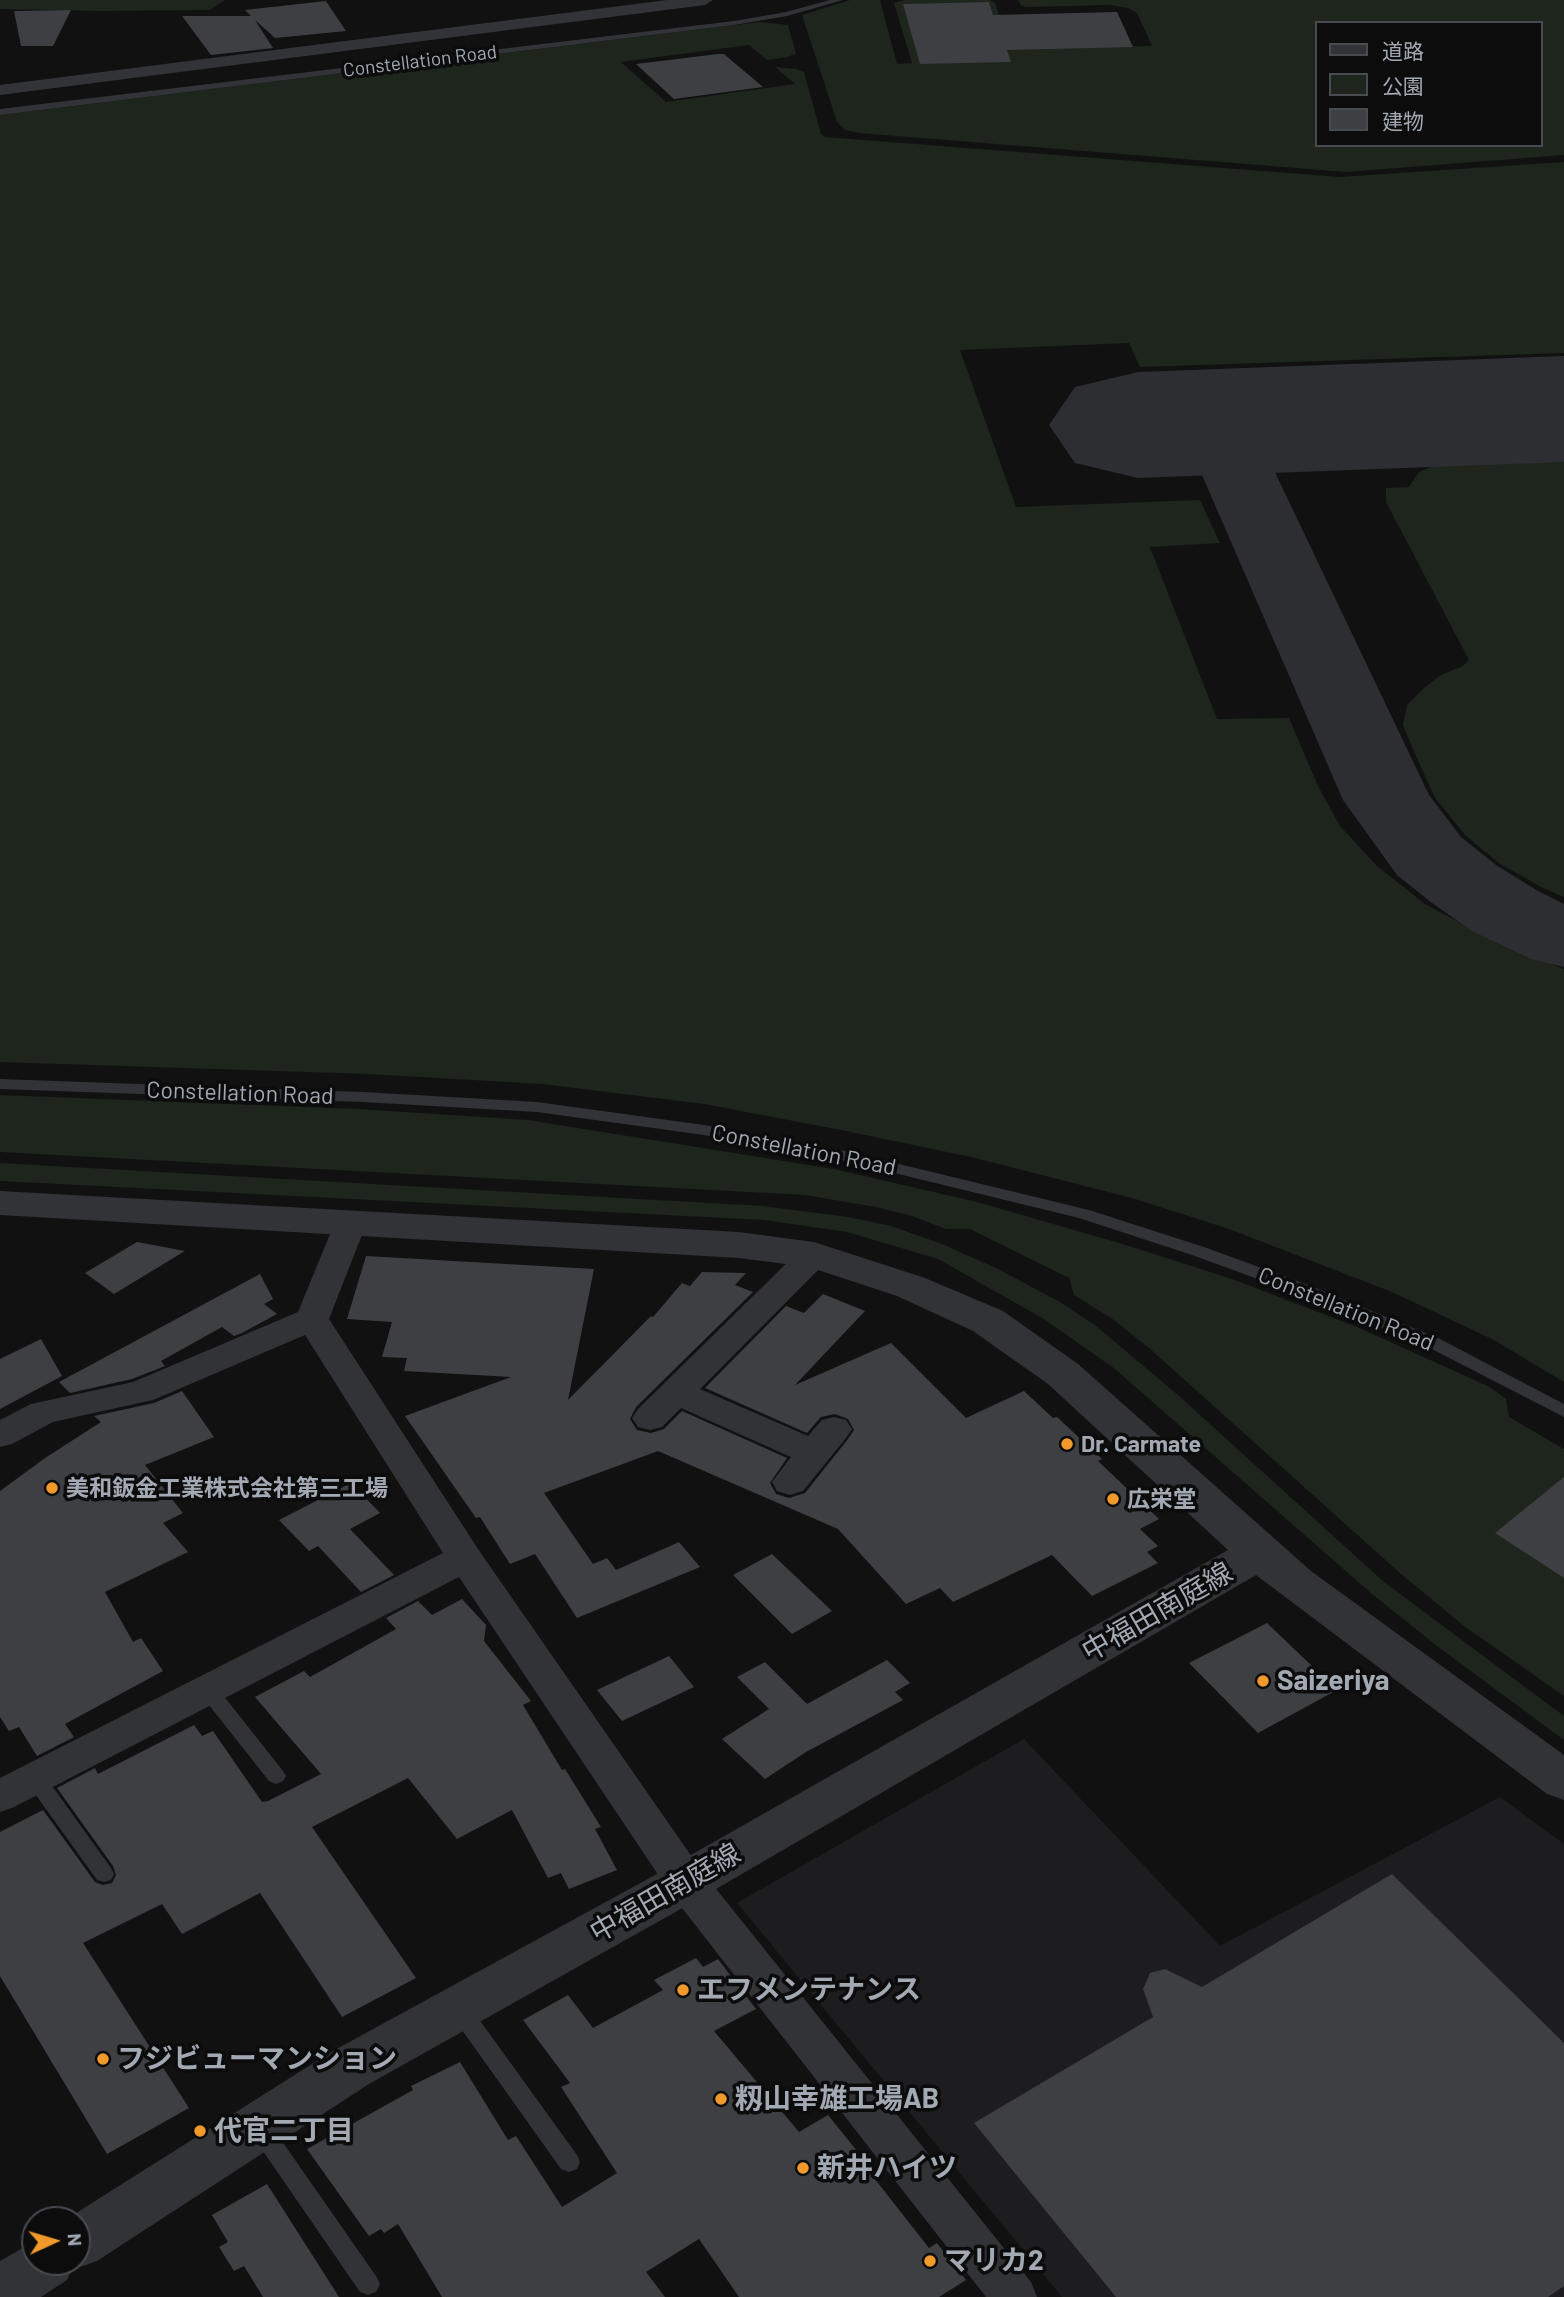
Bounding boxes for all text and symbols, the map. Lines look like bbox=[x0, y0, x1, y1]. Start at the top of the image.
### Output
legend bbox=[1316, 21, 1543, 147]
text: 道路 bbox=[1382, 38, 1424, 63]
street label: Constellation Road bbox=[342, 40, 498, 82]
text: 公園 bbox=[1382, 73, 1424, 98]
text: 建物 bbox=[1382, 108, 1424, 133]
street label: Constellation Road bbox=[146, 1076, 334, 1110]
street label: Constellation Road bbox=[710, 1119, 898, 1181]
street label: Constellation Road bbox=[1254, 1261, 1438, 1357]
place label: Dr. Carmate bbox=[1081, 1430, 1201, 1458]
marker: Dr. Carmate bbox=[1059, 1436, 1075, 1452]
place label: 美和鈑金工業株式会社第三工場 bbox=[66, 1474, 388, 1502]
marker: 美和鈑金工業株式会社第三工場 bbox=[44, 1480, 60, 1496]
place label: 広栄堂 bbox=[1127, 1485, 1196, 1513]
marker: 広栄堂 bbox=[1105, 1491, 1121, 1507]
street label: 中福田南庭線 bbox=[1076, 1555, 1238, 1669]
place label: Saizeriya bbox=[1277, 1664, 1390, 1698]
marker: Saizeriya bbox=[1255, 1673, 1271, 1689]
street label: 中福田南庭線 bbox=[584, 1836, 746, 1950]
place label: エフメンテナンス bbox=[697, 1973, 921, 2007]
marker: エフメンテナンス bbox=[675, 1982, 691, 1998]
place label: フジビューマンション bbox=[117, 2042, 397, 2076]
marker: フジビューマンション bbox=[95, 2051, 111, 2067]
place label: 籾山幸雄工場AB bbox=[735, 2082, 939, 2116]
marker: 籾山幸雄工場AB bbox=[713, 2091, 729, 2107]
place label: 代官二丁目 bbox=[214, 2114, 354, 2148]
marker: 代官二丁目 bbox=[192, 2123, 208, 2139]
place label: 新井ハイツ bbox=[817, 2151, 957, 2185]
marker: 新井ハイツ bbox=[795, 2160, 811, 2176]
north arrow bbox=[21, 2206, 91, 2276]
text: N bbox=[64, 2233, 87, 2247]
place label: マリカ2 bbox=[944, 2244, 1044, 2278]
marker: マリカ2 bbox=[922, 2253, 938, 2269]

